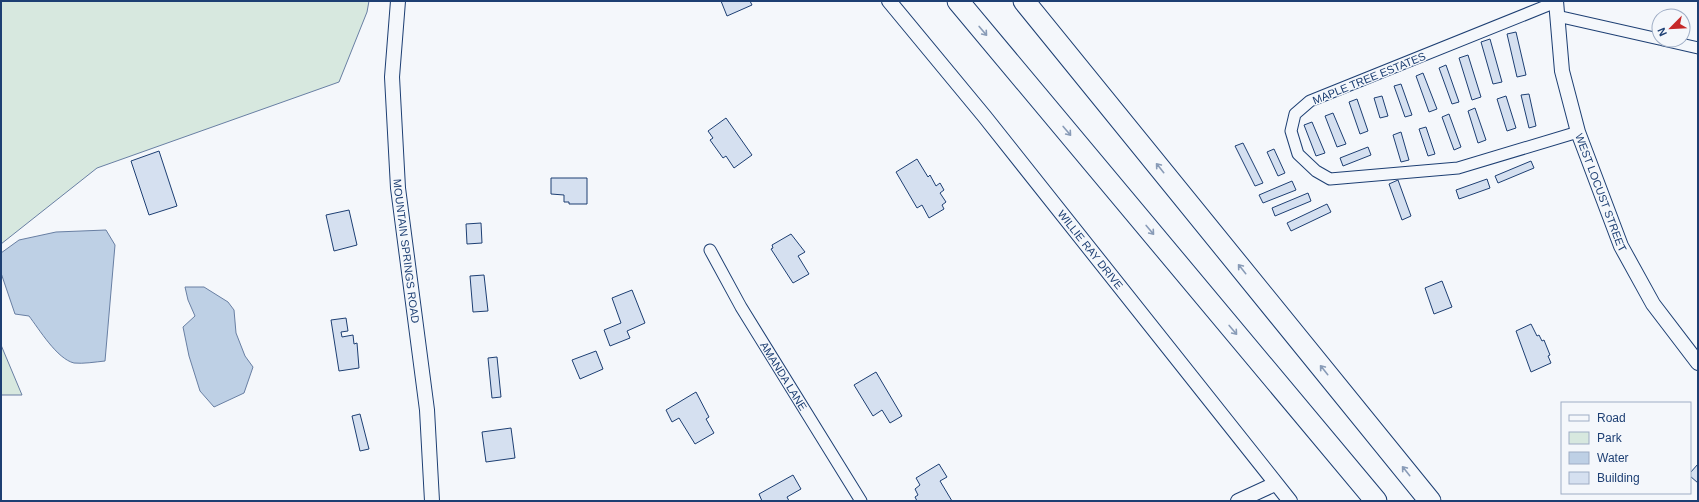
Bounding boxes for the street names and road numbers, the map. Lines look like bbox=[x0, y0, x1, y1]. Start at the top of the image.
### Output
street label: MAPLE TREE ESTATES bbox=[1311, 50, 1427, 106]
street label: WEST LOCUST STREET bbox=[1573, 132, 1629, 254]
street label: MOUNTAIN SPRINGS ROAD bbox=[392, 179, 422, 324]
street label: WILLIE RAY DRIVE bbox=[1055, 208, 1125, 292]
street label: AMANDA LANE bbox=[758, 340, 809, 412]

